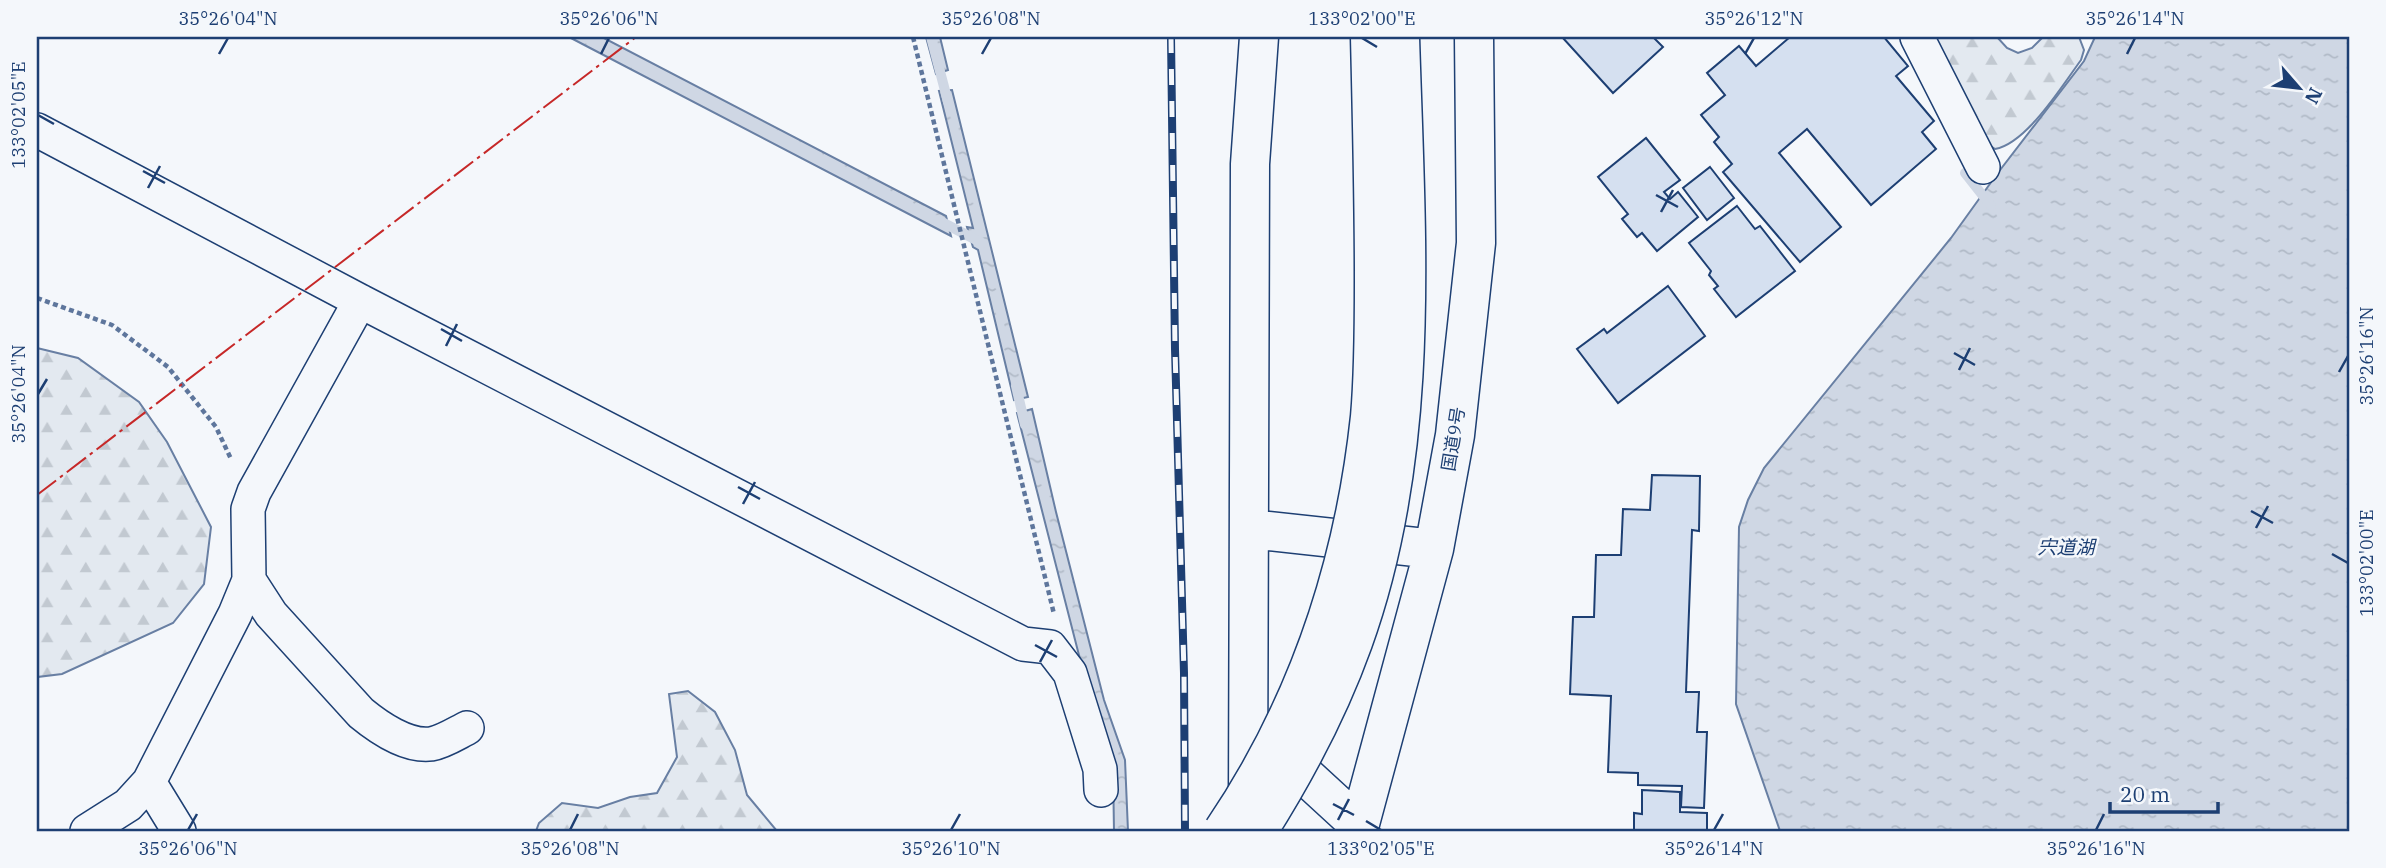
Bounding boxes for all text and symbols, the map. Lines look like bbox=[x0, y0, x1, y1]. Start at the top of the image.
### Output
text: 35°26'04"N bbox=[179, 7, 278, 30]
text: 35°26'06"N bbox=[560, 7, 659, 30]
text: 35°26'08"N bbox=[942, 7, 1041, 30]
text: 133°02'00"E bbox=[1308, 7, 1416, 30]
text: 35°26'12"N bbox=[1705, 7, 1804, 30]
text: 35°26'14"N bbox=[2086, 7, 2185, 30]
north arrow bbox=[2264, 52, 2334, 122]
text: 133°02'05"E bbox=[7, 61, 30, 169]
text: N bbox=[2300, 84, 2328, 108]
text: 35°26'16"N bbox=[2355, 307, 2378, 406]
text: 35°26'04"N bbox=[7, 345, 30, 444]
street label: 国道9号 bbox=[1437, 405, 1469, 473]
text: 133°02'00"E bbox=[2355, 509, 2378, 617]
water label: 宍道湖 bbox=[2037, 535, 2097, 559]
scale bar bbox=[2110, 770, 2218, 814]
text: 20 m bbox=[2120, 780, 2170, 808]
text: 35°26'06"N bbox=[139, 837, 238, 860]
text: 35°26'08"N bbox=[521, 837, 620, 860]
text: 35°26'10"N bbox=[902, 837, 1001, 860]
text: 133°02'05"E bbox=[1327, 837, 1435, 860]
text: 35°26'14"N bbox=[1665, 837, 1764, 860]
text: 35°26'16"N bbox=[2047, 837, 2146, 860]

